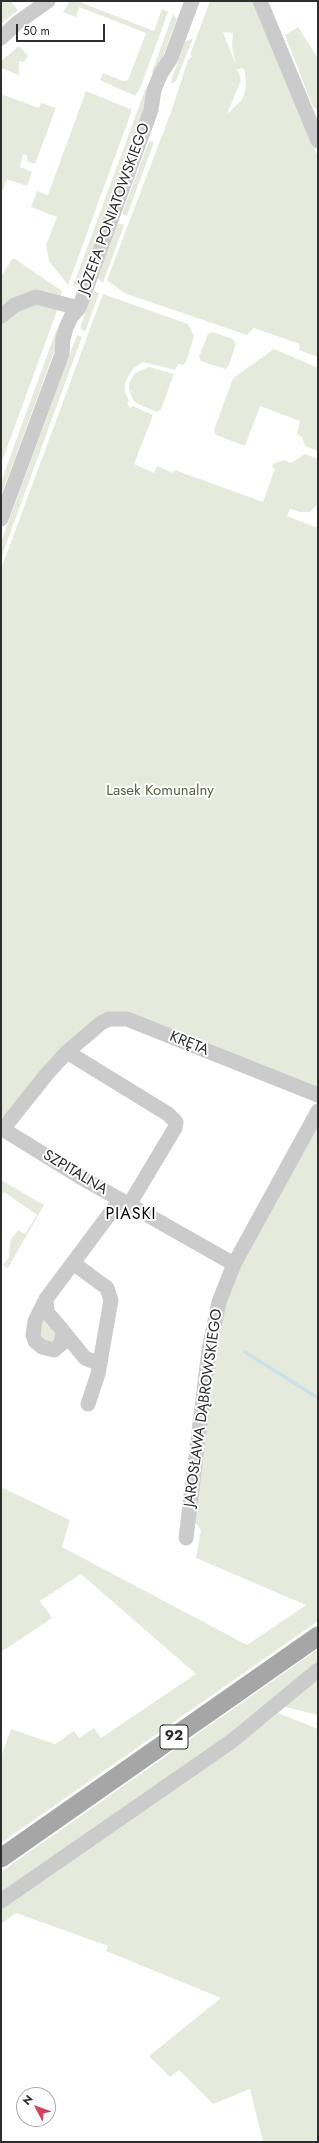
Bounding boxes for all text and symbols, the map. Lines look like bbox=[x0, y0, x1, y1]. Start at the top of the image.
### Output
scale bar bbox=[18, 16, 107, 42]
text: 50 m bbox=[23, 22, 50, 40]
street label: JÓZEFA PONIATOWSKIEGO bbox=[76, 121, 154, 297]
park label: Lasek Komunalny bbox=[106, 782, 214, 800]
street label: KRĘTA bbox=[167, 1028, 211, 1060]
street label: SZPITALNA bbox=[40, 1147, 110, 1199]
district label: PIASKI bbox=[106, 1205, 156, 1225]
street label: JAROSŁAWA DĄBROWSKIEGO bbox=[181, 1308, 227, 1508]
road number: 92 bbox=[160, 1725, 188, 1749]
north arrow bbox=[16, 2087, 56, 2127]
text: N bbox=[19, 2091, 37, 2108]

